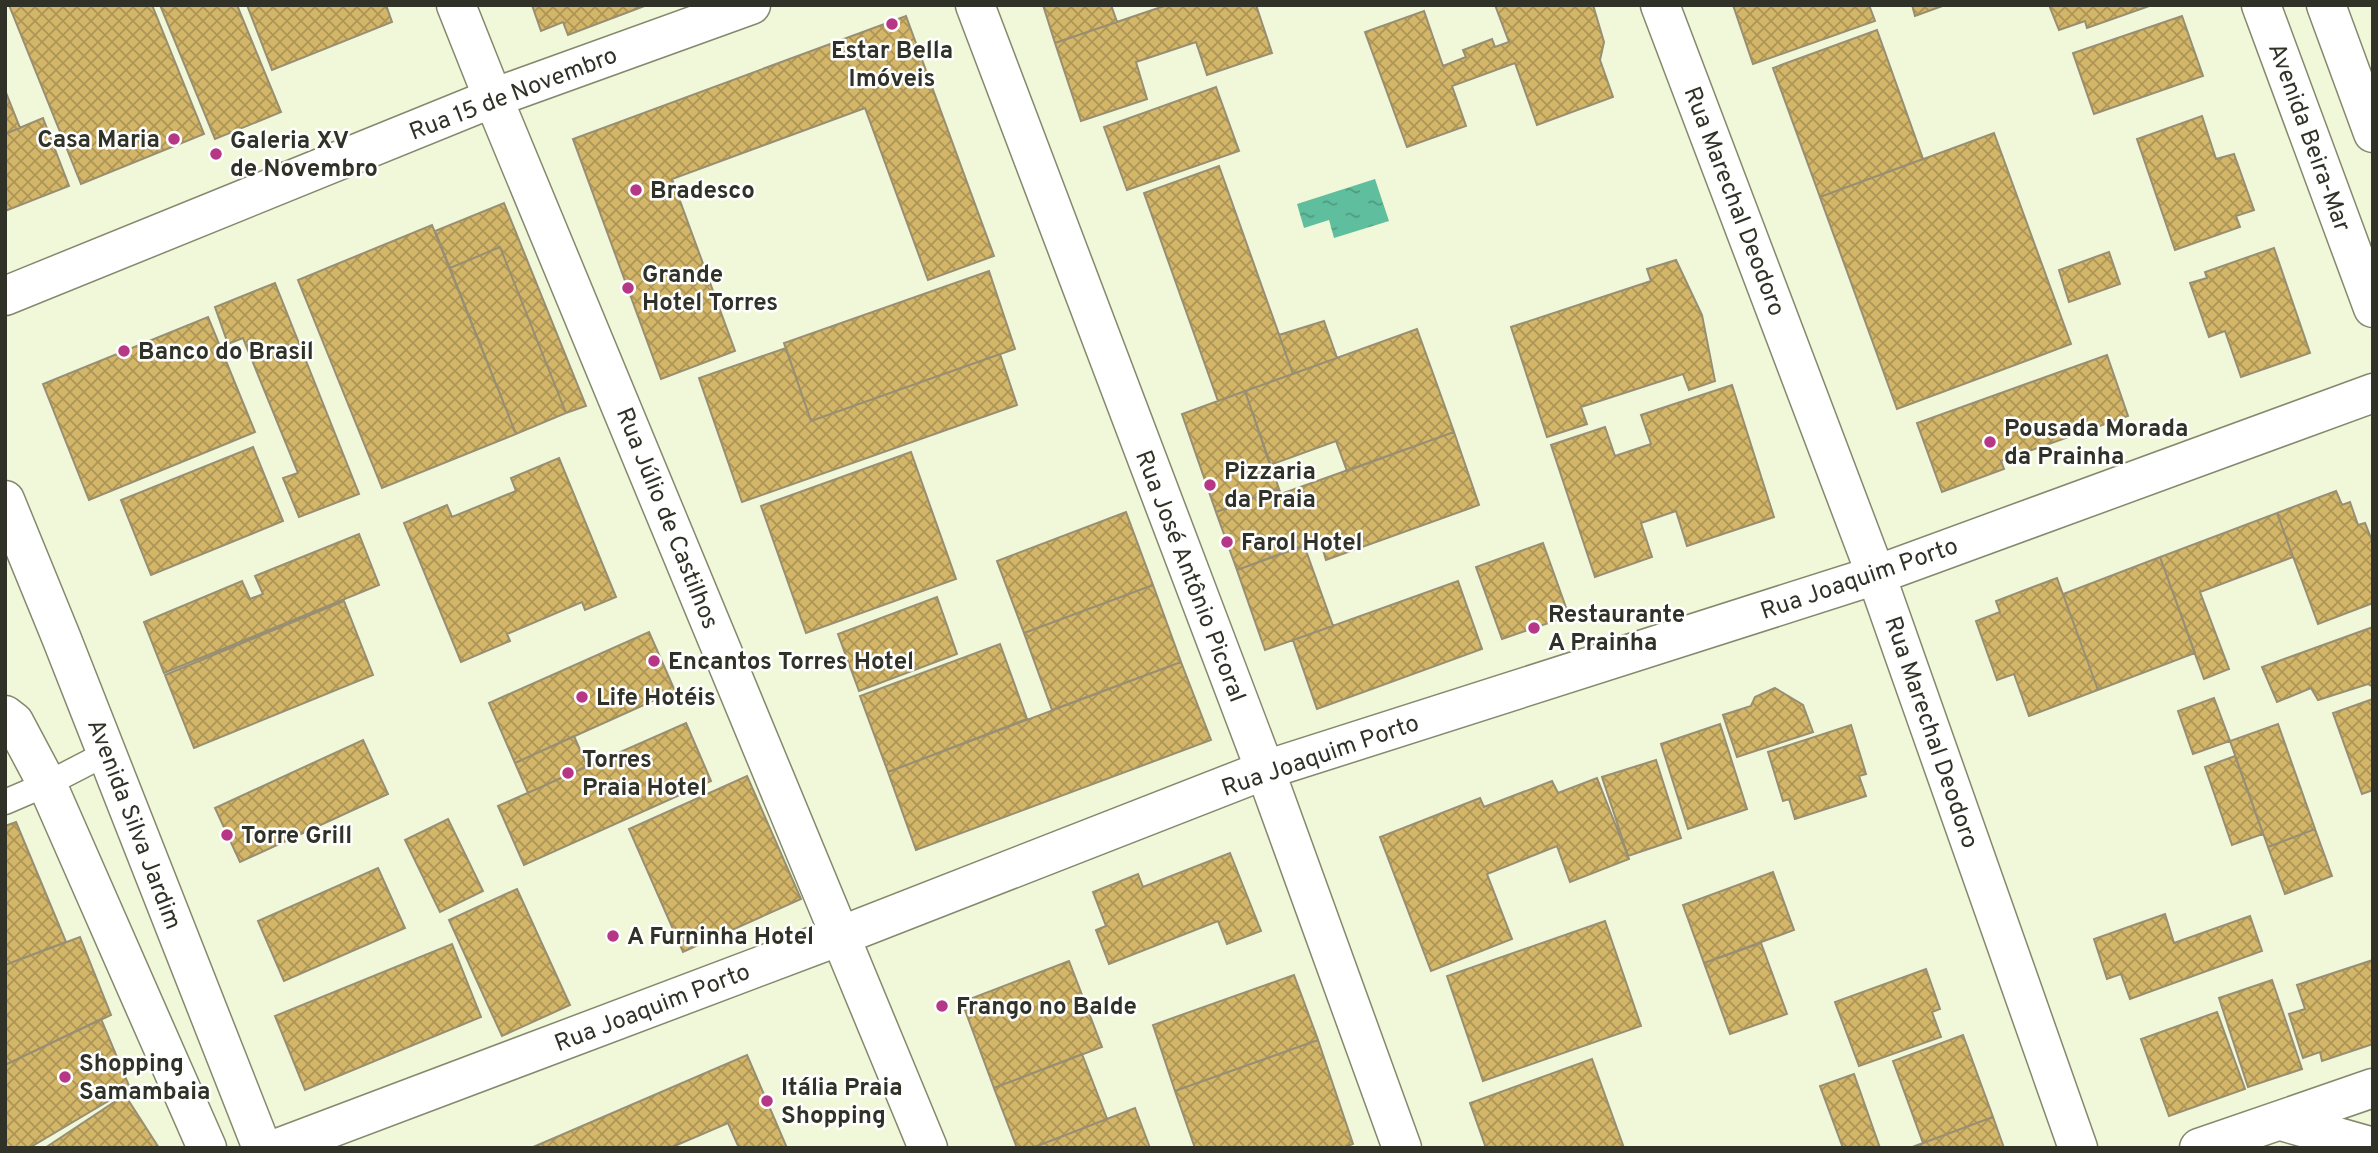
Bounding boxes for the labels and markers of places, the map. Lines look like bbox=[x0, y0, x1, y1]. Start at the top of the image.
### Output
marker: Estar Bella Imóveis bbox=[884, 16, 900, 32]
place label: Estar Bella Imóveis bbox=[831, 37, 953, 95]
place label: Casa Maria bbox=[37, 126, 160, 156]
place label: Galeria XV de Novembro bbox=[230, 127, 378, 185]
marker: Casa Maria bbox=[166, 131, 182, 147]
marker: Galeria XV de Novembro bbox=[208, 146, 224, 162]
place label: Bradesco bbox=[650, 177, 755, 207]
marker: Bradesco bbox=[628, 182, 644, 198]
place label: Grande Hotel Torres bbox=[642, 261, 778, 319]
marker: Grande Hotel Torres bbox=[620, 280, 636, 296]
place label: Banco do Brasil bbox=[138, 338, 314, 368]
marker: Banco do Brasil bbox=[116, 343, 132, 359]
place label: Pousada Morada da Prainha bbox=[2004, 415, 2188, 473]
marker: Pousada Morada da Prainha bbox=[1982, 434, 1998, 450]
place label: Pizzaria da Praia bbox=[1224, 458, 1316, 516]
marker: Pizzaria da Praia bbox=[1202, 477, 1218, 493]
place label: Farol Hotel bbox=[1241, 529, 1363, 559]
marker: Farol Hotel bbox=[1219, 534, 1235, 550]
place label: Restaurante A Prainha bbox=[1548, 601, 1685, 659]
marker: Restaurante A Prainha bbox=[1526, 620, 1542, 636]
place label: Encantos Torres Hotel bbox=[668, 648, 914, 678]
marker: Encantos Torres Hotel bbox=[646, 653, 662, 669]
place label: Life Hotéis bbox=[596, 684, 716, 714]
marker: Life Hotéis bbox=[574, 689, 590, 705]
place label: Torres Praia Hotel bbox=[582, 746, 707, 804]
marker: Torres Praia Hotel bbox=[560, 765, 576, 781]
place label: Torre Grill bbox=[241, 822, 352, 852]
marker: Torre Grill bbox=[219, 827, 235, 843]
place label: A Furninha Hotel bbox=[627, 923, 814, 953]
marker: A Furninha Hotel bbox=[605, 928, 621, 944]
place label: Frango no Balde bbox=[956, 993, 1137, 1023]
marker: Frango no Balde bbox=[934, 998, 950, 1014]
place label: Shopping Samambaia bbox=[79, 1050, 210, 1108]
marker: Shopping Samambaia bbox=[57, 1069, 73, 1085]
place label: Itália Praia Shopping bbox=[781, 1074, 903, 1132]
marker: Itália Praia Shopping bbox=[759, 1093, 775, 1109]

